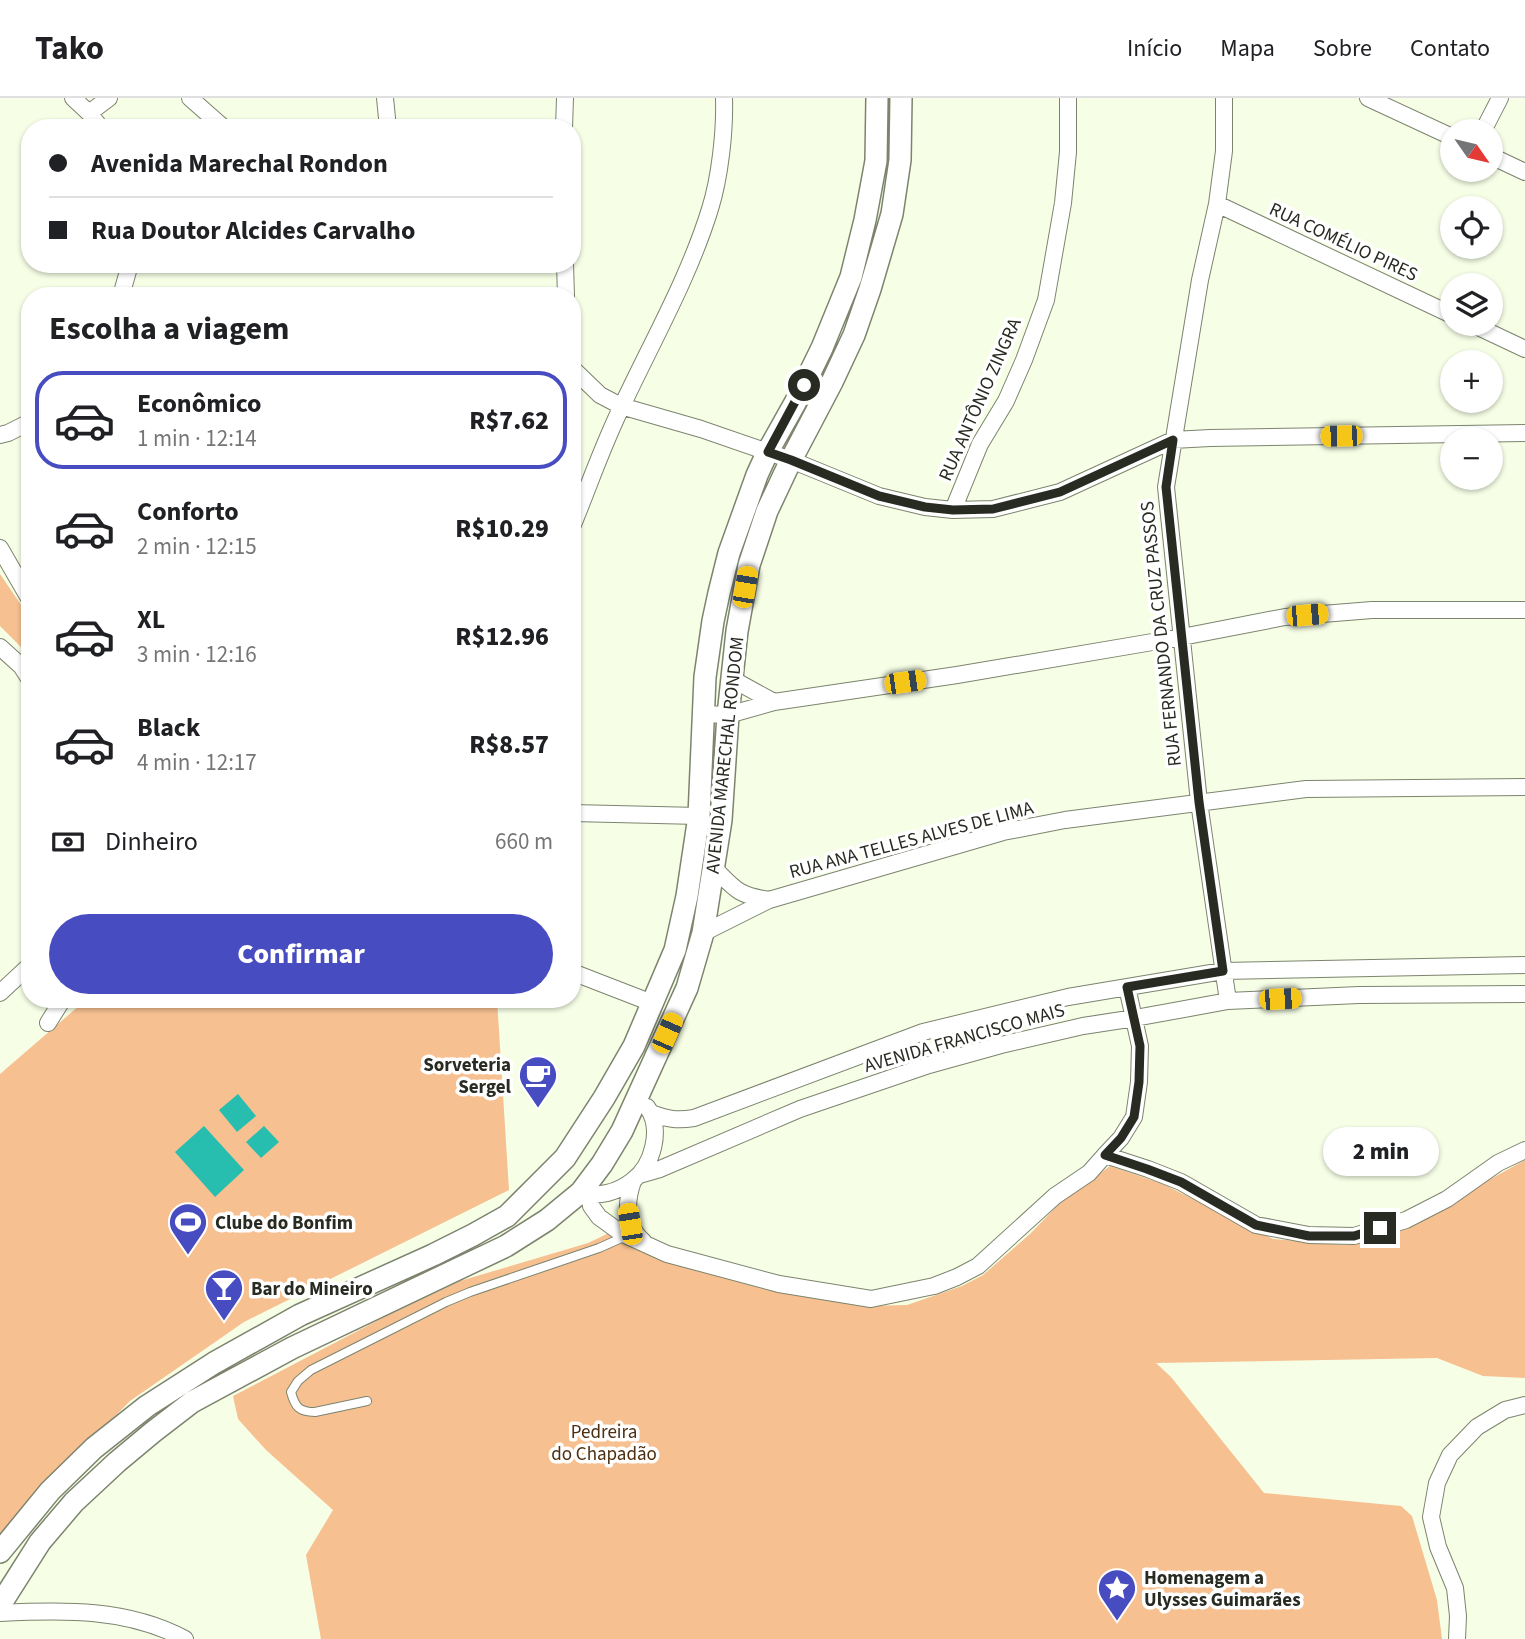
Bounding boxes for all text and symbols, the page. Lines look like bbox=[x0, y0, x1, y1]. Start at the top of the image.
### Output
text: Tako bbox=[35, 25, 104, 72]
text: Início bbox=[1127, 31, 1182, 66]
text: Mapa bbox=[1220, 31, 1275, 66]
text: Sobre bbox=[1313, 31, 1372, 66]
text: Contato bbox=[1410, 31, 1490, 66]
north arrow bbox=[1440, 119, 1503, 182]
map controls bbox=[1440, 119, 1503, 490]
text: Avenida Marechal Rondon bbox=[91, 145, 388, 182]
street label: RUA COMÉLIO PIRES bbox=[1265, 196, 1422, 289]
button: locate bbox=[1440, 196, 1503, 259]
text: Rua Doutor Alcides Carvalho bbox=[91, 212, 415, 249]
button: layers bbox=[1440, 273, 1503, 336]
text: Escolha a viagem bbox=[49, 306, 289, 352]
street label: RUA ANTÔNIO ZINGRA bbox=[932, 313, 1029, 485]
button: + bbox=[1440, 350, 1503, 413]
route start bbox=[788, 369, 820, 401]
text: Econômico bbox=[137, 385, 262, 422]
icon: car bbox=[53, 389, 116, 452]
text: R$7.62 bbox=[469, 402, 549, 439]
text: 1 min · 12:14 bbox=[137, 422, 257, 455]
car bbox=[1320, 425, 1363, 447]
button: − bbox=[1440, 427, 1503, 490]
text: Conforto bbox=[137, 493, 239, 530]
icon: car bbox=[53, 497, 116, 560]
street label: RUA FERNANDO DA CRUZ PASSOS bbox=[1134, 500, 1189, 768]
text: R$10.29 bbox=[455, 510, 549, 547]
text: 2 min · 12:15 bbox=[137, 530, 257, 563]
car bbox=[732, 564, 759, 610]
text: XL bbox=[137, 601, 165, 638]
car bbox=[1286, 603, 1329, 627]
icon: car bbox=[53, 605, 116, 668]
text: R$12.96 bbox=[455, 618, 549, 655]
street label: AVENIDA MARECHAL RONDOM bbox=[700, 635, 751, 875]
text: 3 min · 12:16 bbox=[137, 638, 257, 671]
car bbox=[883, 669, 928, 695]
text: Black bbox=[137, 709, 200, 746]
icon: car bbox=[53, 713, 116, 776]
text: R$8.57 bbox=[469, 726, 549, 763]
text: 4 min · 12:17 bbox=[137, 746, 257, 779]
street label: RUA ANA TELLES ALVES DE LIMA bbox=[786, 795, 1037, 886]
icon: cash bbox=[49, 823, 87, 861]
text: Dinheiro bbox=[105, 823, 198, 860]
text: 660 m bbox=[495, 825, 553, 858]
button: Confirmar bbox=[49, 914, 553, 994]
car bbox=[1259, 987, 1302, 1011]
street label: AVENIDA FRANCISCO MAIS bbox=[861, 997, 1068, 1080]
car bbox=[649, 1010, 686, 1056]
place label: Sorveteria Sergel bbox=[423, 1052, 512, 1101]
cafe icon: Sorveteria Sergel bbox=[517, 1054, 559, 1109]
callout: 2 min bbox=[1322, 1126, 1438, 1176]
text: 2 min bbox=[1353, 1135, 1409, 1168]
sports icon: Clube do Bonfim bbox=[167, 1201, 209, 1256]
car bbox=[617, 1202, 644, 1246]
place label: Clube do Bonfim bbox=[215, 1210, 353, 1237]
route end bbox=[1364, 1212, 1396, 1244]
bar icon: Bar do Mineiro bbox=[203, 1267, 245, 1322]
place label: Bar do Mineiro bbox=[251, 1276, 373, 1303]
park label: Pedreira do Chapadão bbox=[551, 1419, 657, 1468]
place label: Homenagem a Ulysses Guimarães bbox=[1144, 1565, 1301, 1614]
place icon: Homenagem a Ulysses Guimarães bbox=[1096, 1567, 1138, 1622]

